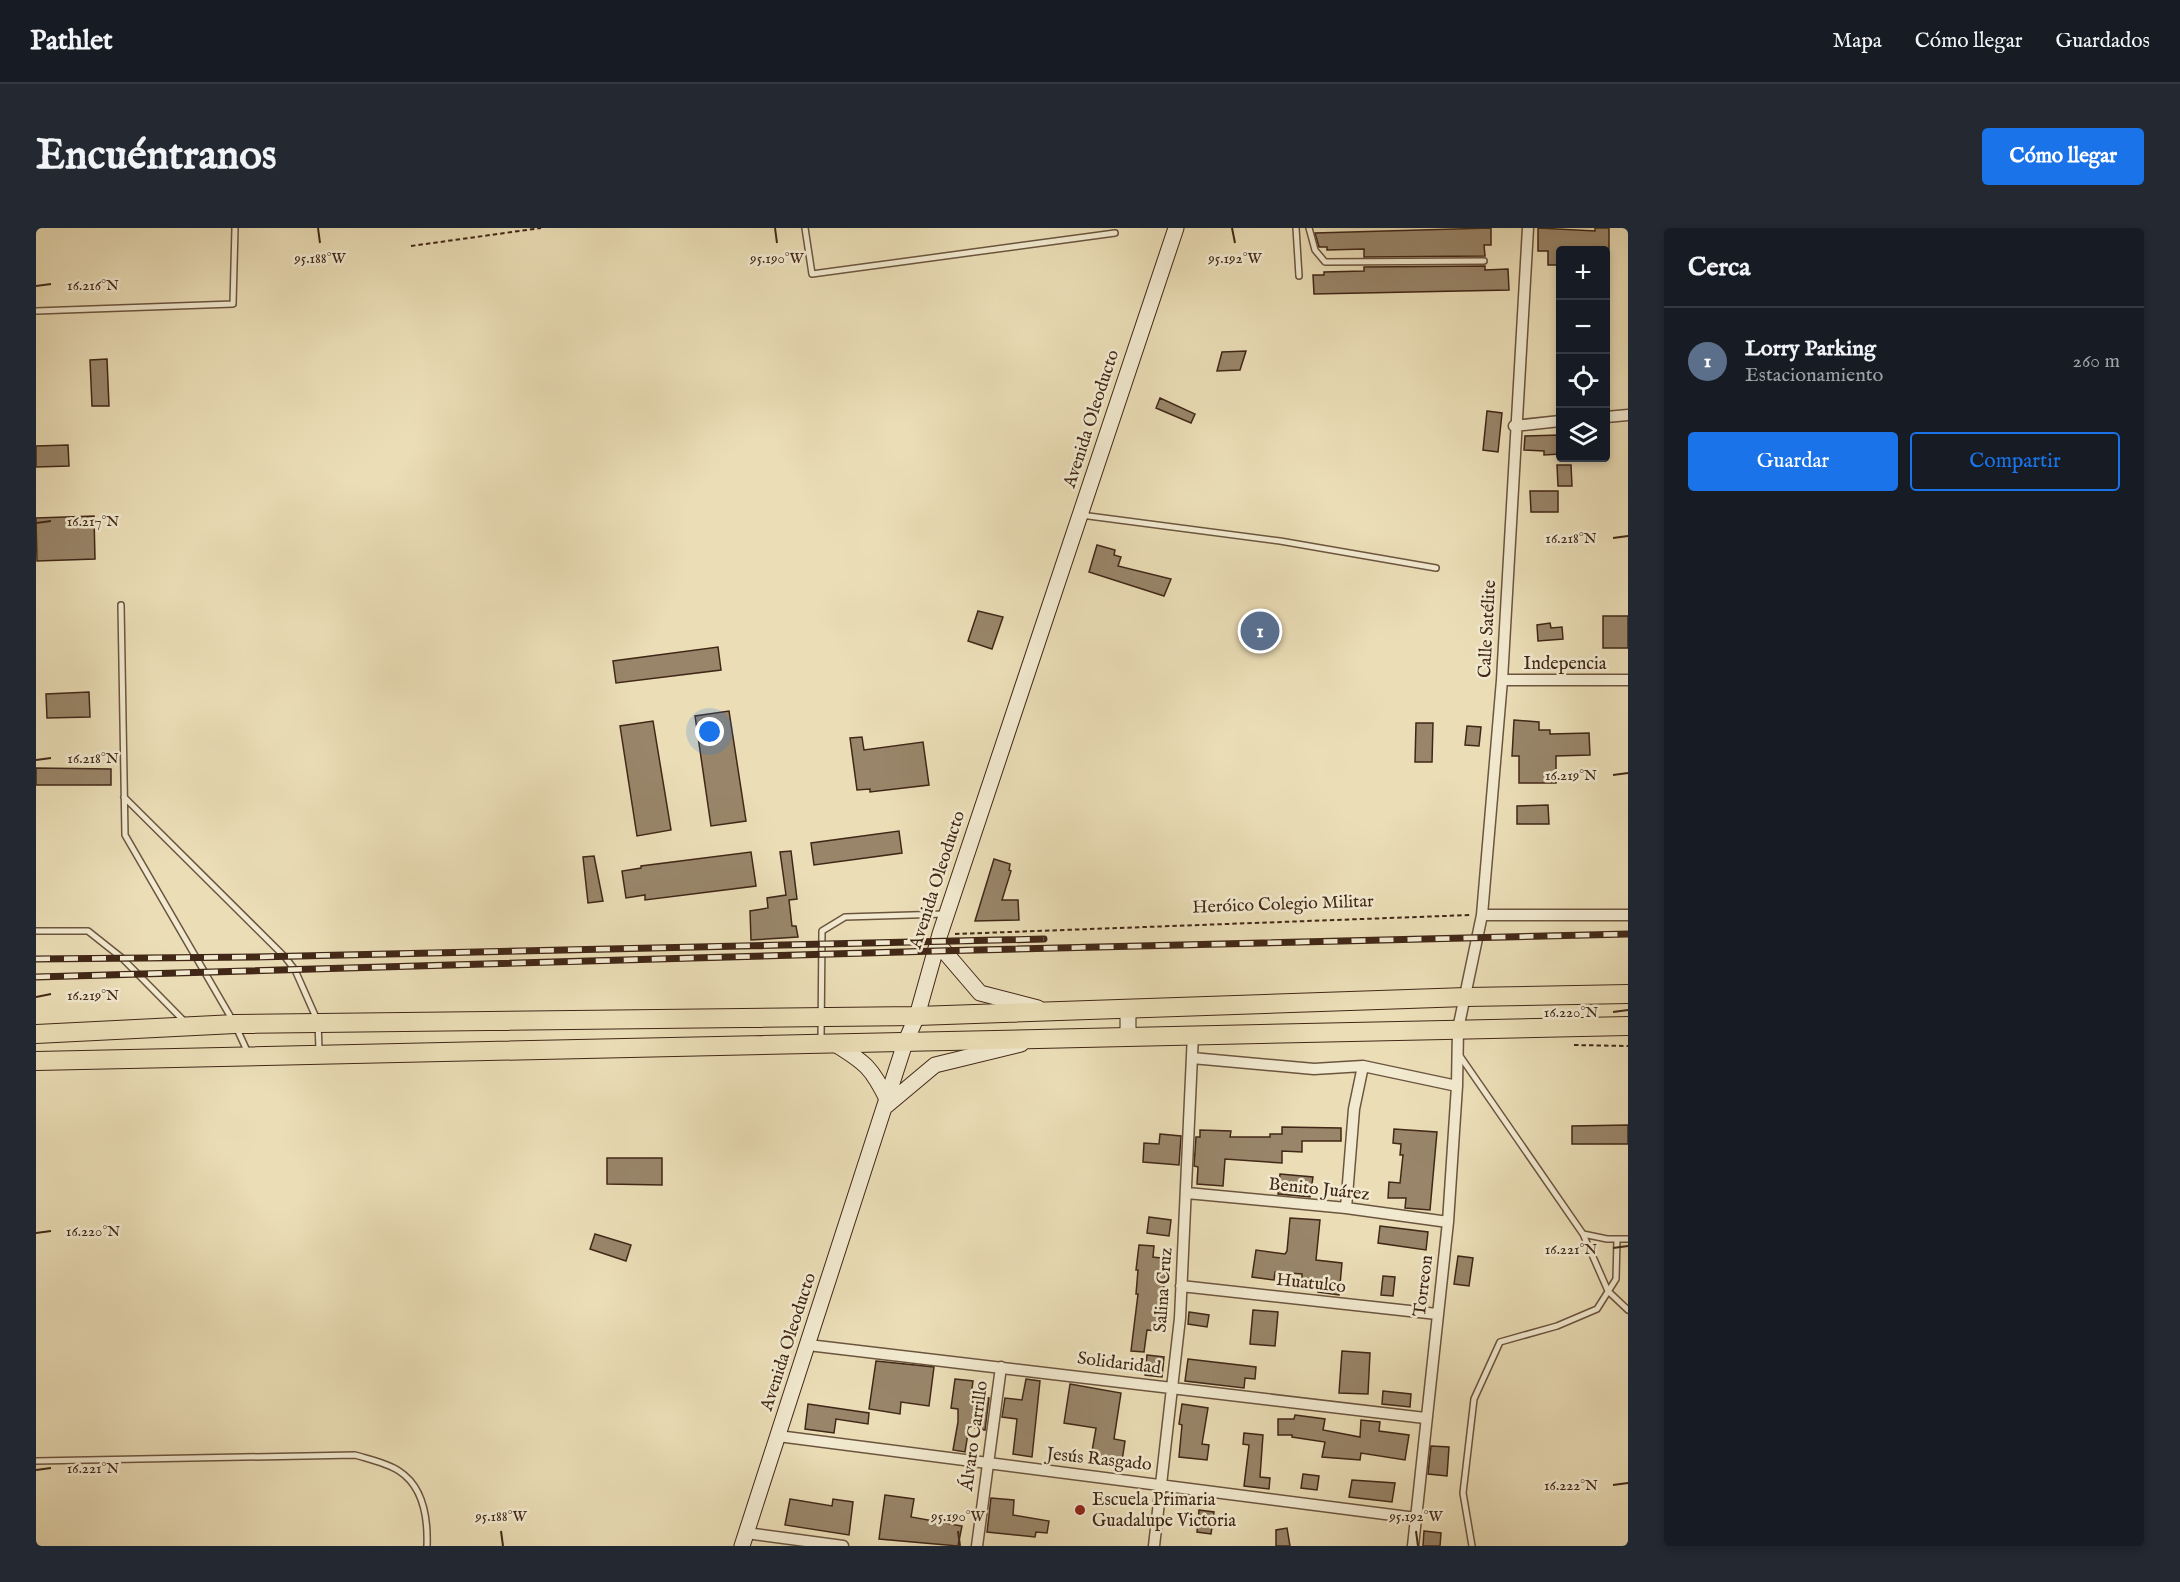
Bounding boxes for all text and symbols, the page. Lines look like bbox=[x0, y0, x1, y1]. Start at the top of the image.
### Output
text: Pathlet bbox=[30, 24, 113, 59]
text: Mapa bbox=[1833, 28, 1882, 55]
text: Cómo llegar bbox=[1915, 28, 2022, 55]
text: Guardados bbox=[2055, 28, 2150, 55]
button: Cómo llegar bbox=[1982, 128, 2144, 185]
text: Encuéntranos bbox=[36, 130, 277, 183]
map controls bbox=[1556, 246, 1610, 462]
button: + bbox=[1556, 246, 1610, 300]
text: 95.188°W bbox=[293, 249, 346, 268]
text: 95.190°W bbox=[749, 249, 805, 268]
text: 95.192°W bbox=[1207, 249, 1262, 268]
text: Cerca bbox=[1688, 251, 1750, 284]
text: 16.216°N bbox=[67, 276, 119, 295]
button: − bbox=[1556, 300, 1610, 354]
text: Lorry Parking bbox=[1745, 335, 1876, 363]
street label: Avenida Oleoducto bbox=[1059, 347, 1125, 492]
text: 1 bbox=[1704, 349, 1711, 374]
text: 260 m bbox=[2073, 349, 2120, 374]
button: locate bbox=[1556, 354, 1610, 408]
text: Estacionamiento bbox=[1745, 363, 1883, 388]
button: layers bbox=[1556, 408, 1610, 462]
button: Guardar bbox=[1688, 432, 1898, 491]
button: Compartir bbox=[1910, 432, 2120, 491]
text: 16.217°N bbox=[67, 512, 119, 531]
text: 16.218°N bbox=[1545, 529, 1597, 548]
street label: Calle Satélite bbox=[1474, 579, 1502, 679]
pin: 1 bbox=[1240, 608, 1280, 654]
street label: Indepencia bbox=[1523, 653, 1607, 676]
your location bbox=[695, 717, 724, 746]
text: 16.218°N bbox=[67, 749, 119, 768]
text: 16.219°N bbox=[1545, 766, 1597, 785]
street label: Avenida Oleoducto bbox=[905, 808, 971, 953]
street label: Heróico Colegio Militar bbox=[1192, 890, 1375, 920]
text: 16.219°N bbox=[67, 986, 119, 1005]
text: 16.220°N bbox=[1544, 1003, 1598, 1022]
street label: Benito Juárez bbox=[1267, 1173, 1371, 1207]
text: 16.220°N bbox=[66, 1222, 120, 1241]
text: 16.221°N bbox=[1545, 1240, 1597, 1259]
street label: Salina Cruz bbox=[1150, 1247, 1178, 1333]
street label: Torreon bbox=[1409, 1253, 1439, 1318]
street label: Huatulco bbox=[1275, 1269, 1347, 1299]
street label: Avenida Oleoducto bbox=[756, 1270, 822, 1415]
street label: Solidaridad bbox=[1076, 1347, 1163, 1381]
street label: Álvaro Carrillo bbox=[954, 1379, 994, 1494]
street label: Jesús Rasgado bbox=[1043, 1443, 1153, 1477]
text: 16.221°N bbox=[67, 1459, 119, 1478]
text: 16.222°N bbox=[1544, 1476, 1598, 1495]
place label: Escuela Primaria Guadalupe Victoria bbox=[1092, 1489, 1236, 1533]
marker: Escuela Primaria Guadalupe Victoria bbox=[1073, 1503, 1087, 1517]
text: 95.188°W bbox=[474, 1507, 527, 1526]
text: 95.190°W bbox=[930, 1507, 986, 1526]
text: 95.192°W bbox=[1388, 1507, 1443, 1526]

